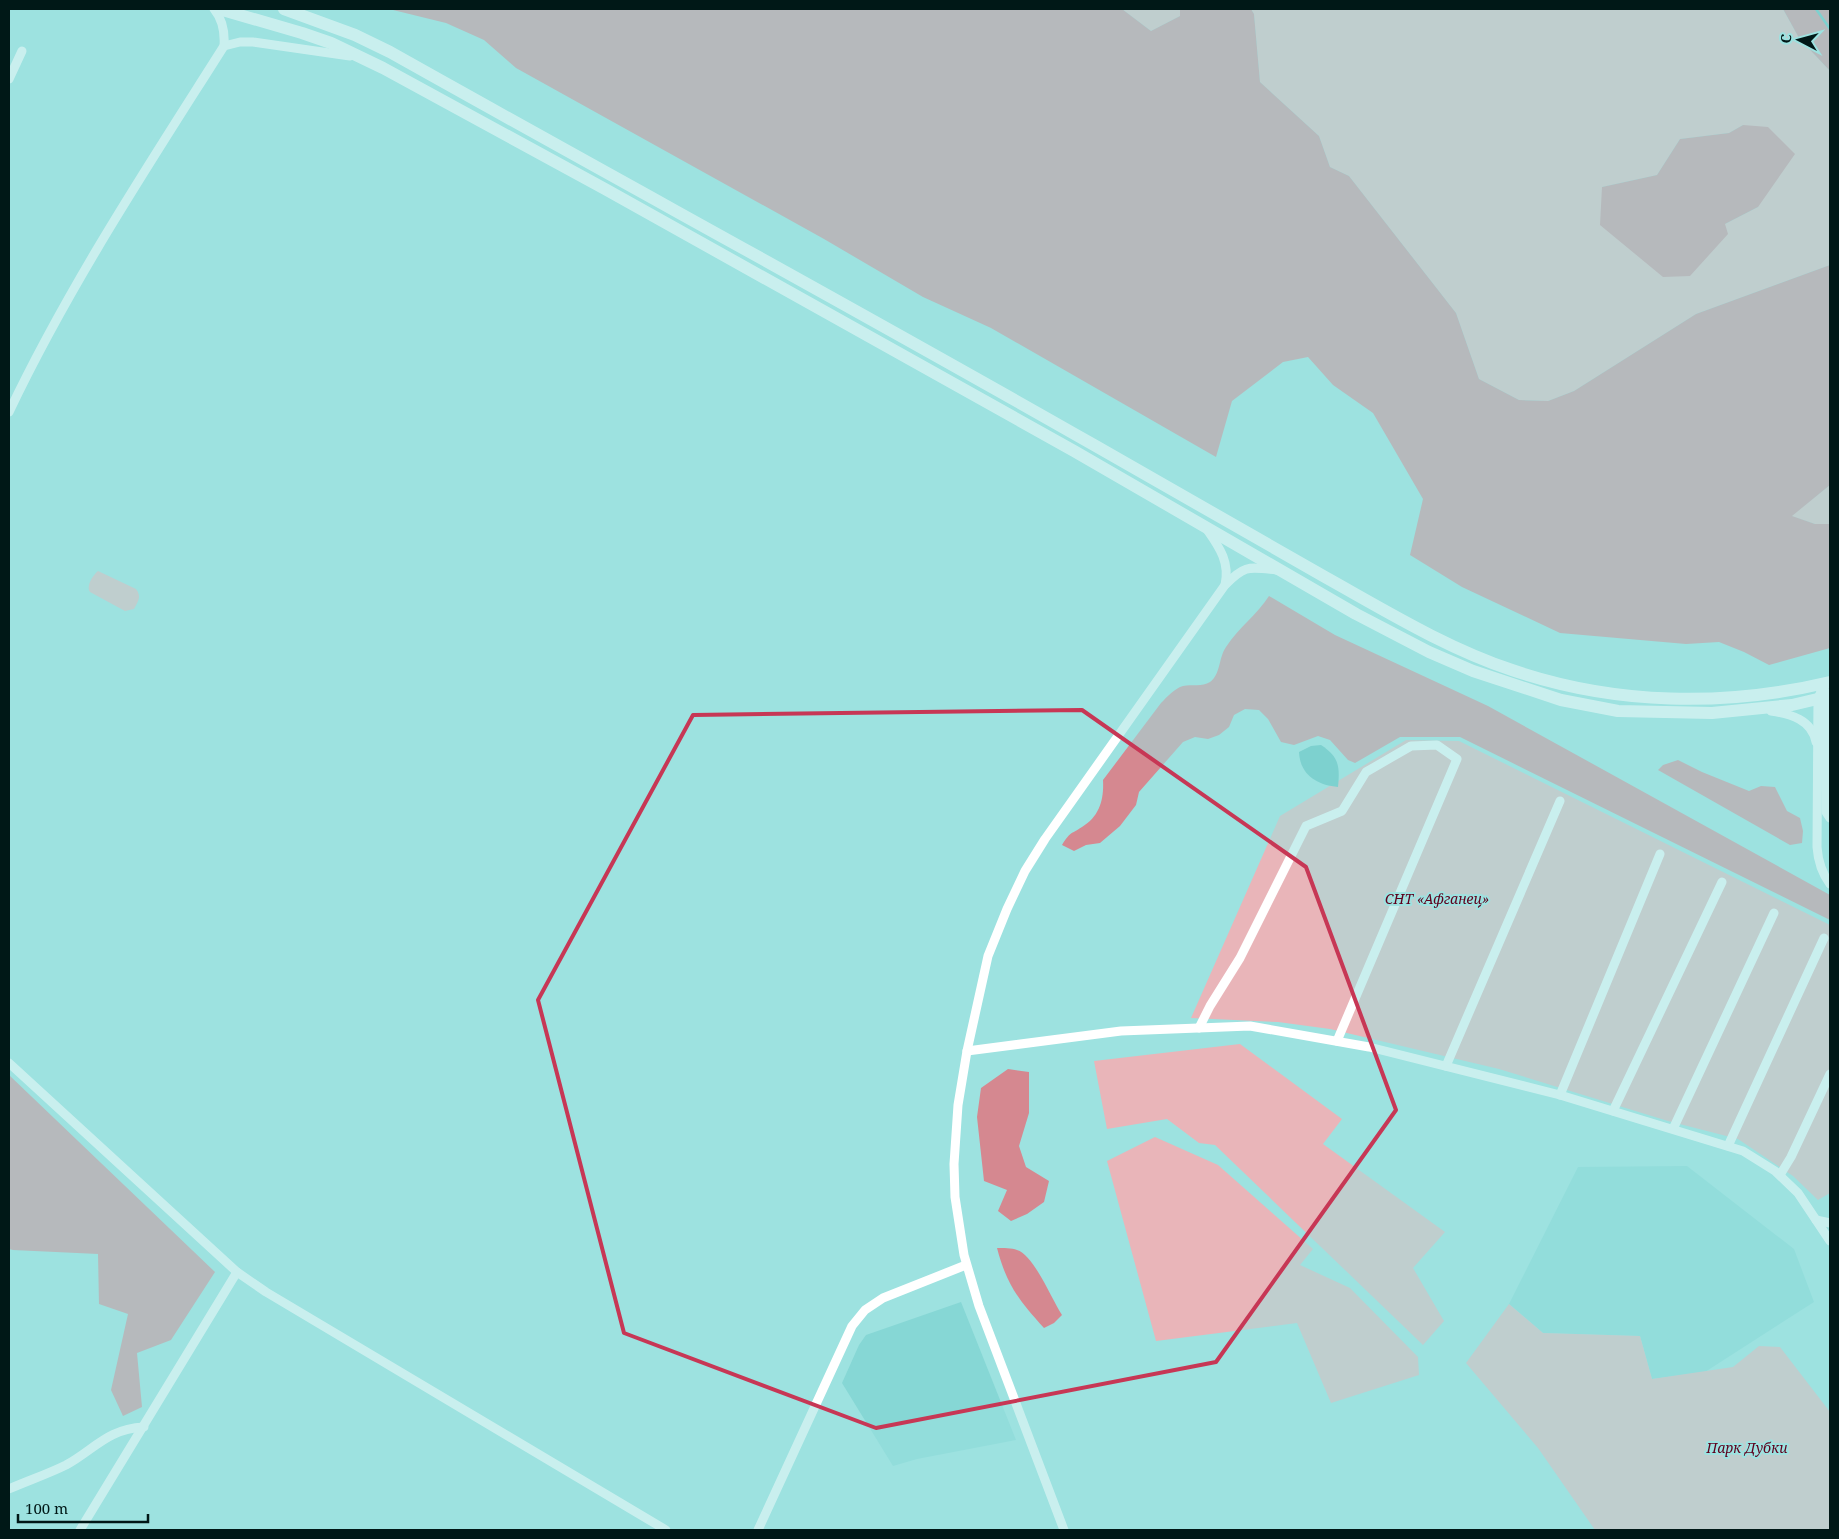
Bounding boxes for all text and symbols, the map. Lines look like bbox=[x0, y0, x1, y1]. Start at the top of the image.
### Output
north arrow bbox=[1774, 15, 1824, 65]
text: С bbox=[1776, 33, 1796, 44]
park label: СНТ «Афганец» bbox=[1385, 889, 1489, 908]
park label: Парк Дубки bbox=[1705, 1438, 1788, 1457]
scale bar bbox=[18, 1492, 148, 1524]
text: 100 m bbox=[25, 1498, 68, 1518]

